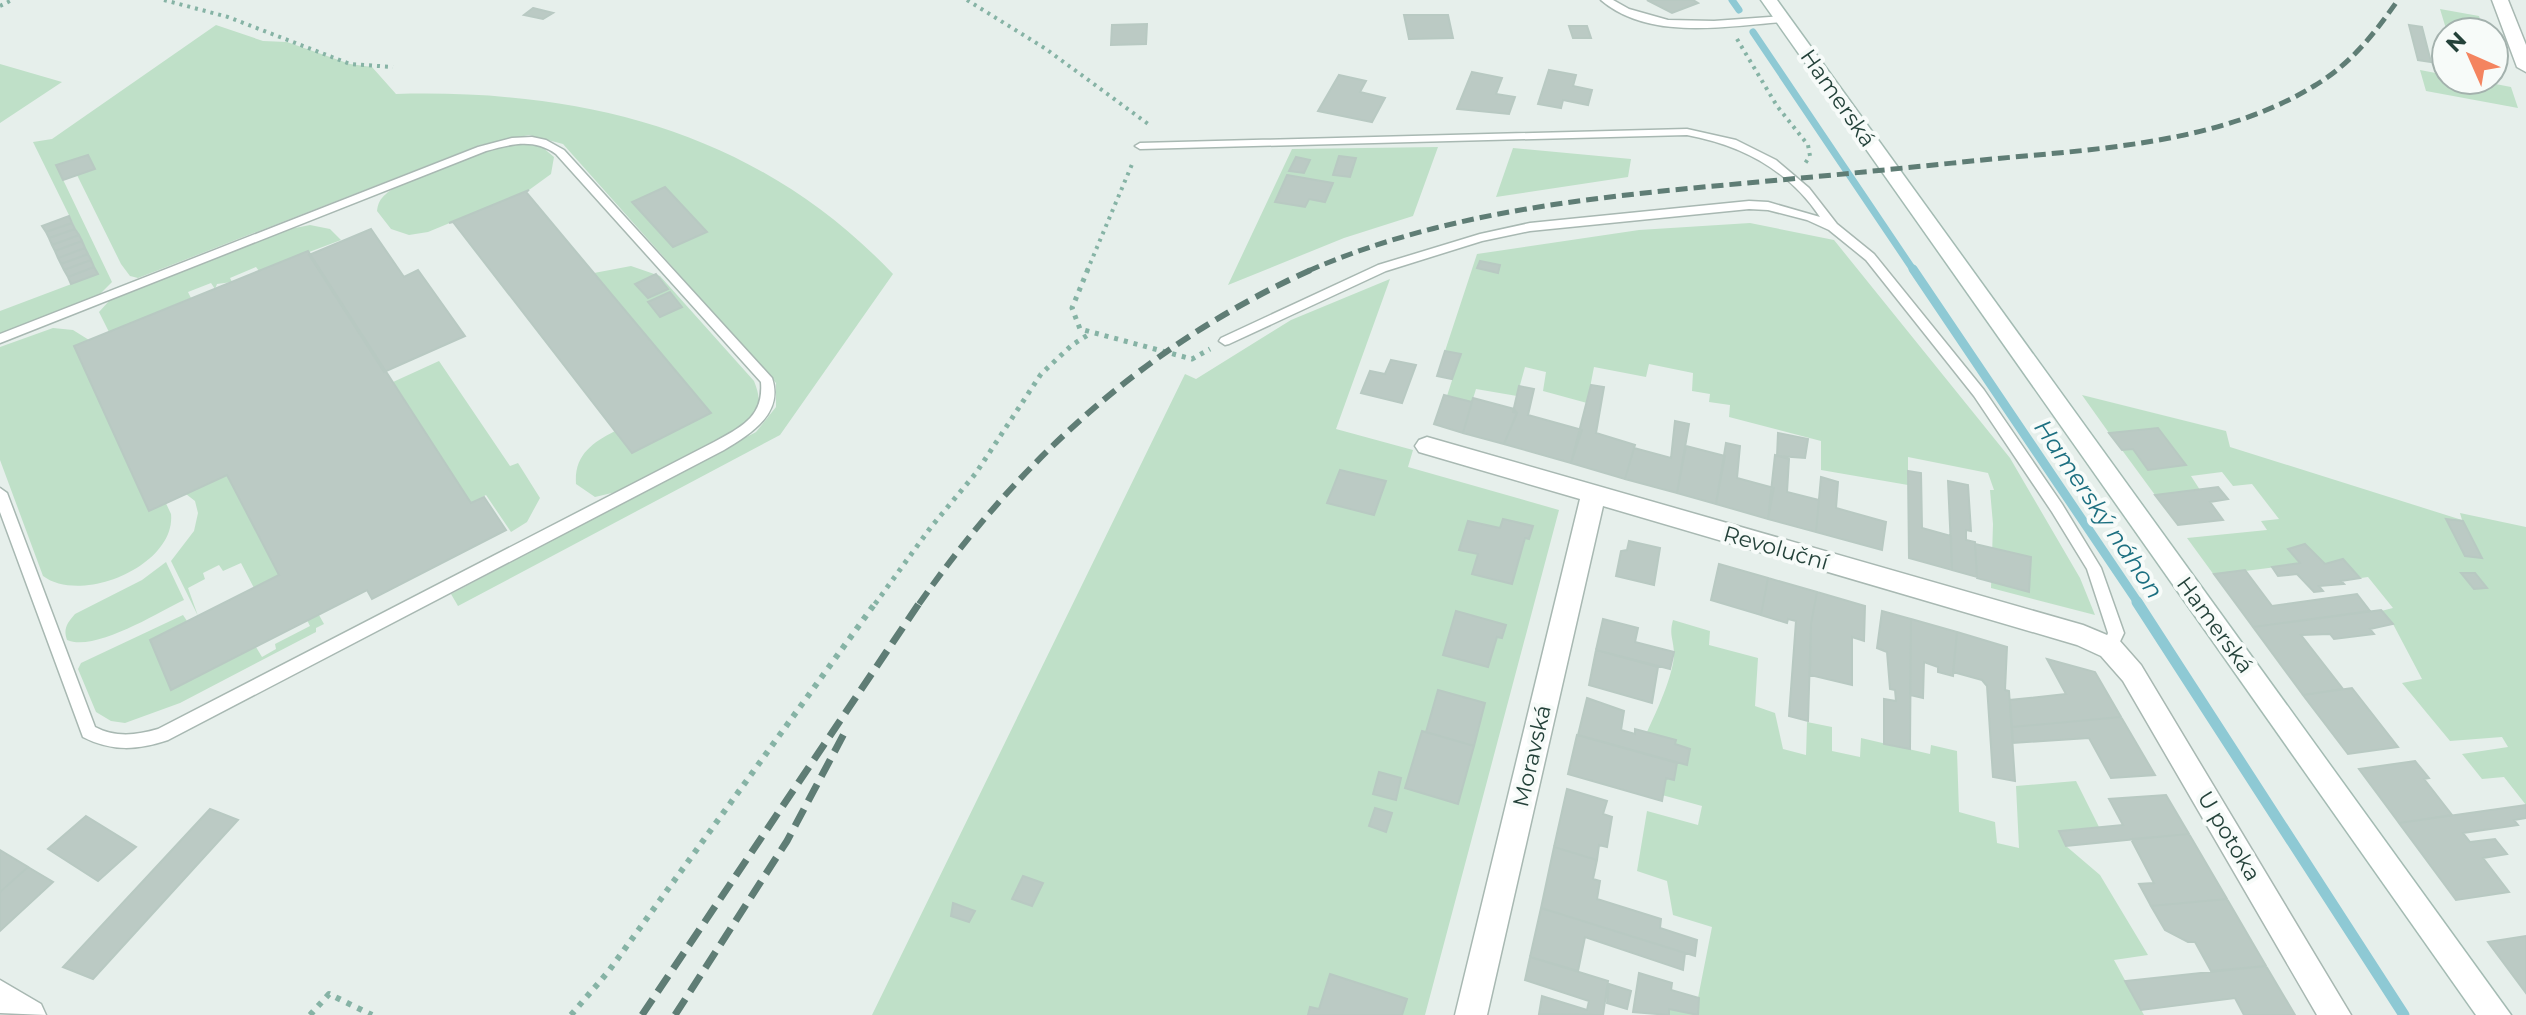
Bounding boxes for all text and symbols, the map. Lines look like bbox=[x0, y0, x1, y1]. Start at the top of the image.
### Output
north arrow bbox=[2430, 16, 2510, 96]
text: N bbox=[2440, 26, 2472, 58]
street label: Hamerská bbox=[1795, 44, 1881, 152]
water label: Hamerský náhon bbox=[2028, 414, 2170, 604]
street label: Revoluční bbox=[1720, 520, 1833, 576]
street label: Hamerská bbox=[2171, 571, 2259, 679]
street label: Moravská bbox=[1507, 702, 1557, 810]
street label: U potoka bbox=[2192, 786, 2266, 886]

